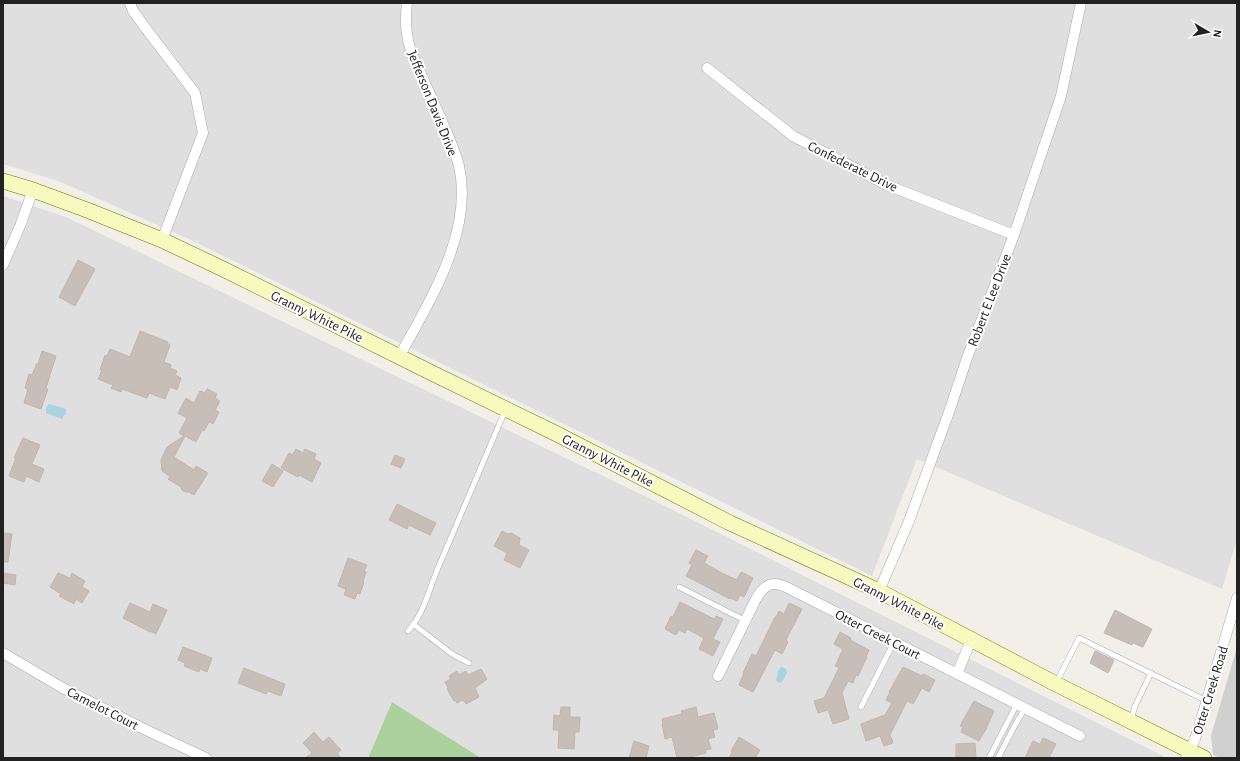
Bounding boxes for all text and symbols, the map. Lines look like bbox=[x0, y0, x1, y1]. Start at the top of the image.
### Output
north arrow bbox=[1188, 12, 1228, 52]
text: N bbox=[1211, 29, 1223, 38]
street label: Jefferson Davis Drive bbox=[405, 49, 460, 158]
street label: Confederate Drive bbox=[805, 139, 900, 195]
street label: Robert E Lee Drive bbox=[966, 252, 1014, 349]
street label: Granny White Pike bbox=[268, 289, 365, 345]
street label: Granny White Pike bbox=[560, 432, 656, 490]
street label: Granny White Pike bbox=[851, 575, 947, 633]
street label: Otter Creek Court bbox=[833, 607, 923, 663]
street label: Otter Creek Road bbox=[1191, 644, 1231, 736]
street label: Camelot Court bbox=[65, 685, 141, 733]

